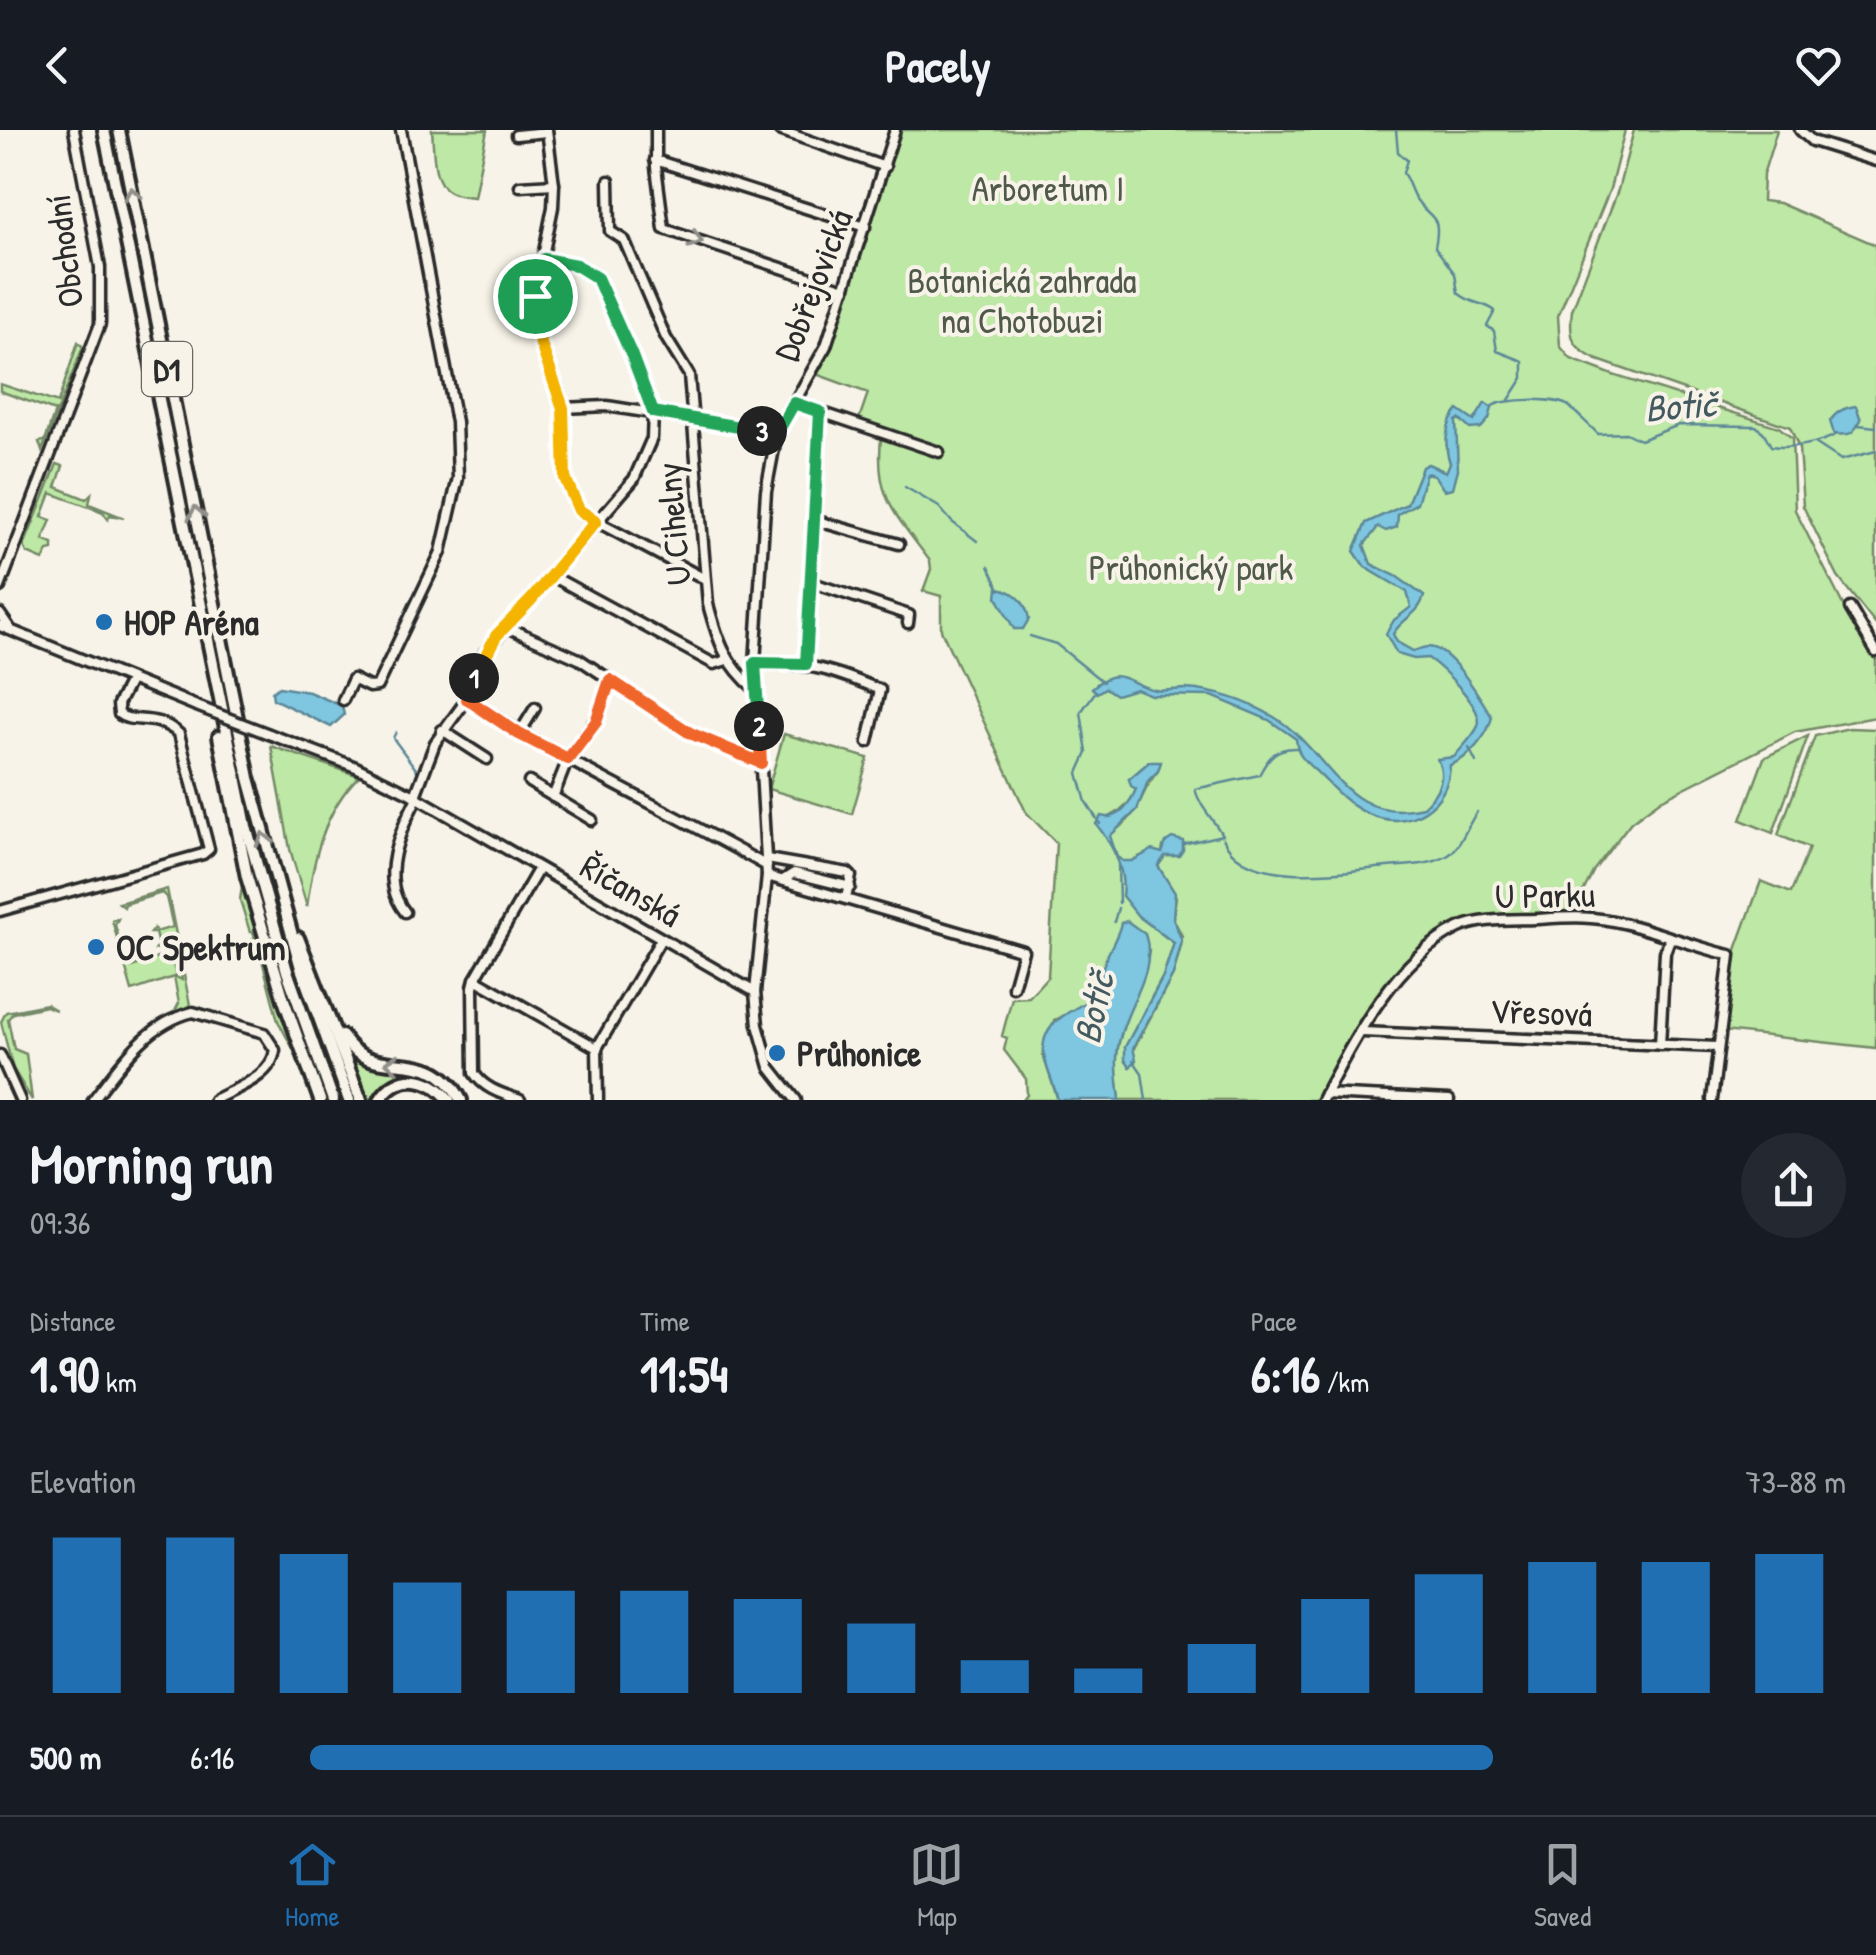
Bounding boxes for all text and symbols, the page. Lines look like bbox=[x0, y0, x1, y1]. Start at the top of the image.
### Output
text: Pacely bbox=[885, 35, 991, 96]
icon: back bbox=[30, 38, 85, 93]
icon: heart bbox=[1791, 38, 1846, 93]
park label: Arboretum I bbox=[972, 165, 1124, 212]
one-way arrow bbox=[122, 186, 143, 203]
street label: Obchodní bbox=[34, 192, 94, 310]
street label: Dobřejovická bbox=[763, 202, 863, 367]
one-way arrow bbox=[686, 228, 703, 248]
pin bbox=[493, 254, 578, 339]
park label: Botanická zahrada na Chotobuzi bbox=[907, 257, 1137, 344]
icon: arrive bbox=[508, 269, 563, 324]
road number: D1 bbox=[142, 342, 192, 396]
water label: Botič bbox=[1642, 376, 1723, 434]
pin: 3 bbox=[737, 406, 787, 456]
text: 3 bbox=[756, 412, 768, 450]
street label: U Cihelny bbox=[644, 461, 702, 587]
one-way arrow bbox=[186, 505, 207, 522]
park label: Průhonický park bbox=[1089, 544, 1293, 591]
place label: HOP Aréna bbox=[124, 599, 259, 646]
marker: HOP Aréna bbox=[93, 611, 115, 633]
pin: 1 bbox=[449, 653, 499, 703]
text: 1 bbox=[469, 659, 479, 697]
pin: 2 bbox=[734, 701, 784, 751]
text: 2 bbox=[752, 707, 766, 745]
one-way arrow bbox=[255, 831, 276, 848]
street label: Říčanská bbox=[572, 843, 690, 938]
street label: U Parku bbox=[1495, 871, 1595, 919]
place label: OC Spektrum bbox=[116, 924, 286, 972]
marker: OC Spektrum bbox=[85, 936, 107, 958]
water label: Botič bbox=[1060, 963, 1127, 1048]
street label: Vřesová bbox=[1489, 987, 1593, 1037]
place label: Průhonice bbox=[797, 1030, 921, 1077]
marker: Průhonice bbox=[766, 1042, 788, 1064]
one-way arrow bbox=[384, 1053, 400, 1074]
text: Morning run bbox=[30, 1126, 273, 1200]
button: share bbox=[1741, 1133, 1846, 1238]
text: 09:36 bbox=[30, 1201, 91, 1244]
text: Distance bbox=[30, 1302, 116, 1340]
text: Time bbox=[640, 1302, 690, 1340]
text: Pace bbox=[1251, 1302, 1297, 1340]
text: 1.90 bbox=[30, 1340, 100, 1408]
text: 11:54 bbox=[640, 1340, 728, 1408]
text: 6:16 bbox=[1251, 1340, 1320, 1408]
text: km bbox=[100, 1363, 137, 1401]
text: /km bbox=[1320, 1363, 1369, 1401]
text: Elevation bbox=[30, 1460, 136, 1503]
text: 73–88 m bbox=[1746, 1460, 1846, 1503]
text: 500 m bbox=[30, 1736, 101, 1779]
text: 6:16 bbox=[190, 1736, 235, 1779]
tab: Home bbox=[285, 1837, 340, 1935]
tab: Map bbox=[909, 1837, 964, 1935]
tab: Saved bbox=[1534, 1837, 1591, 1935]

